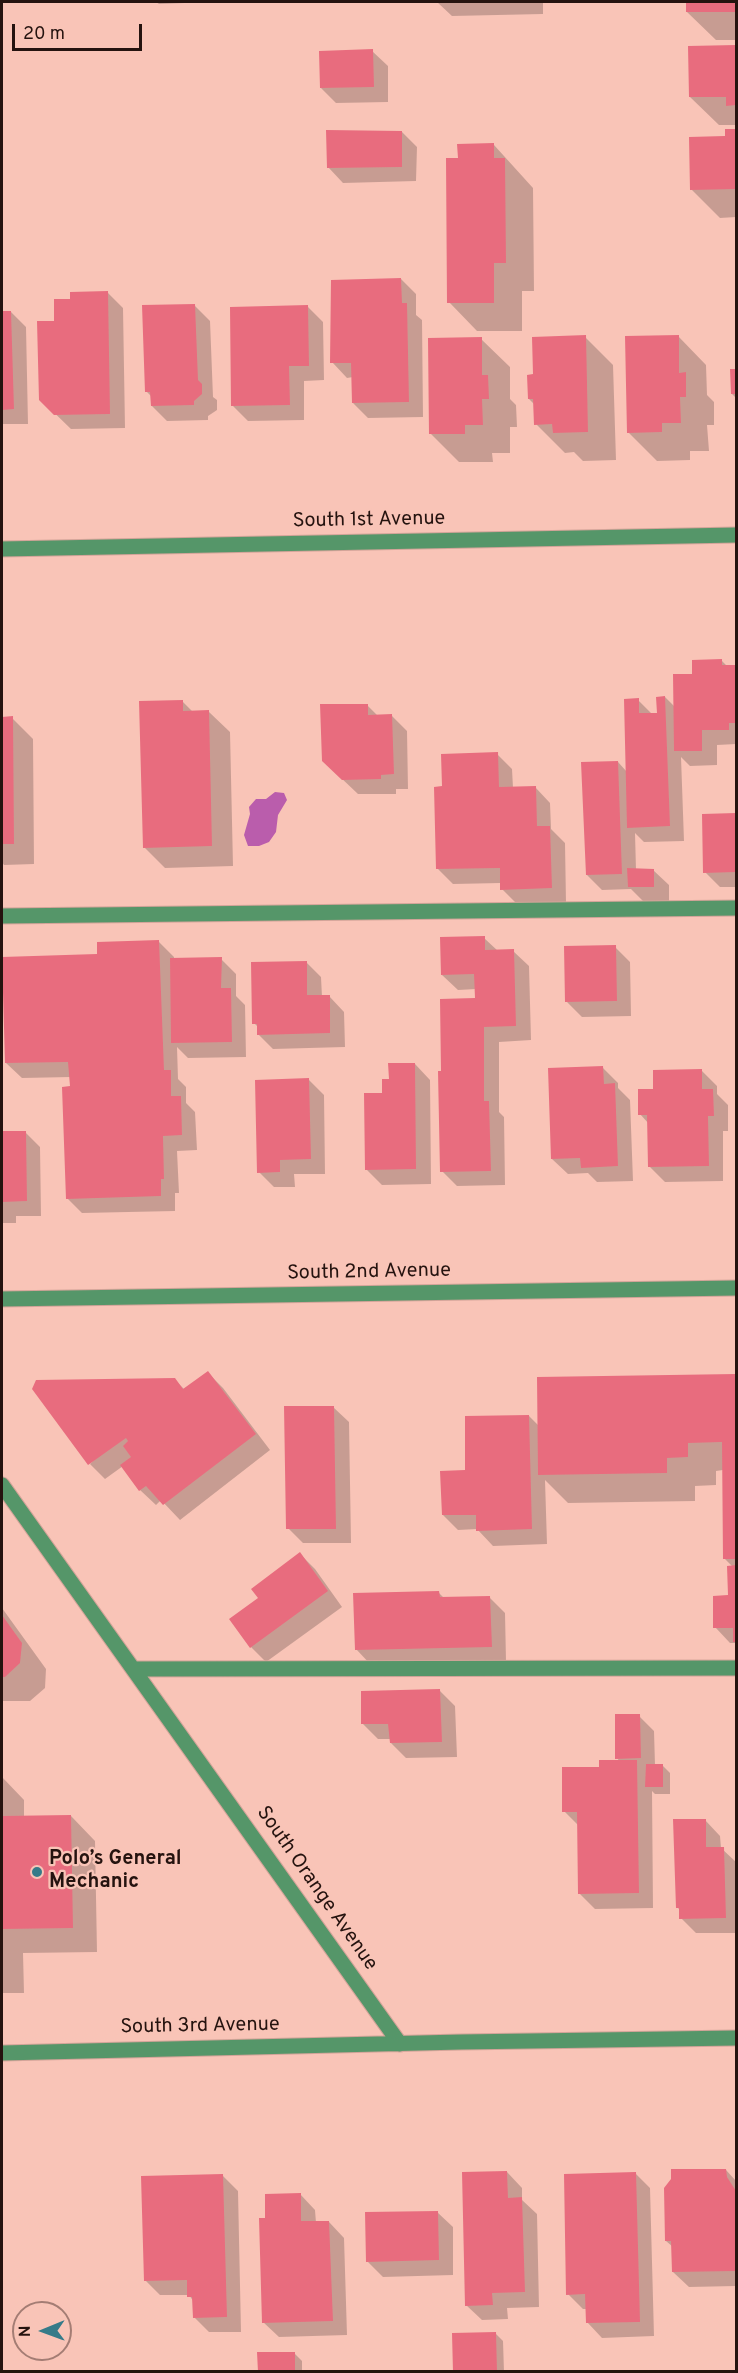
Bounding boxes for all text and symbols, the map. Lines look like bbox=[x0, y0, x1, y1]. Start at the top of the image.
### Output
scale bar bbox=[15, 12, 146, 50]
text: 20 m bbox=[23, 23, 65, 46]
street label: South 1st Avenue bbox=[293, 508, 445, 534]
street label: South 2nd Avenue bbox=[287, 1260, 451, 1286]
street label: South Orange Avenue bbox=[250, 1802, 382, 1976]
place label: Polo’s General Mechanic bbox=[49, 1848, 182, 1895]
marker: Polo’s General Mechanic bbox=[30, 1865, 44, 1879]
street label: South 3rd Avenue bbox=[120, 2014, 280, 2040]
north arrow bbox=[12, 2301, 72, 2361]
text: N bbox=[16, 2325, 36, 2337]

